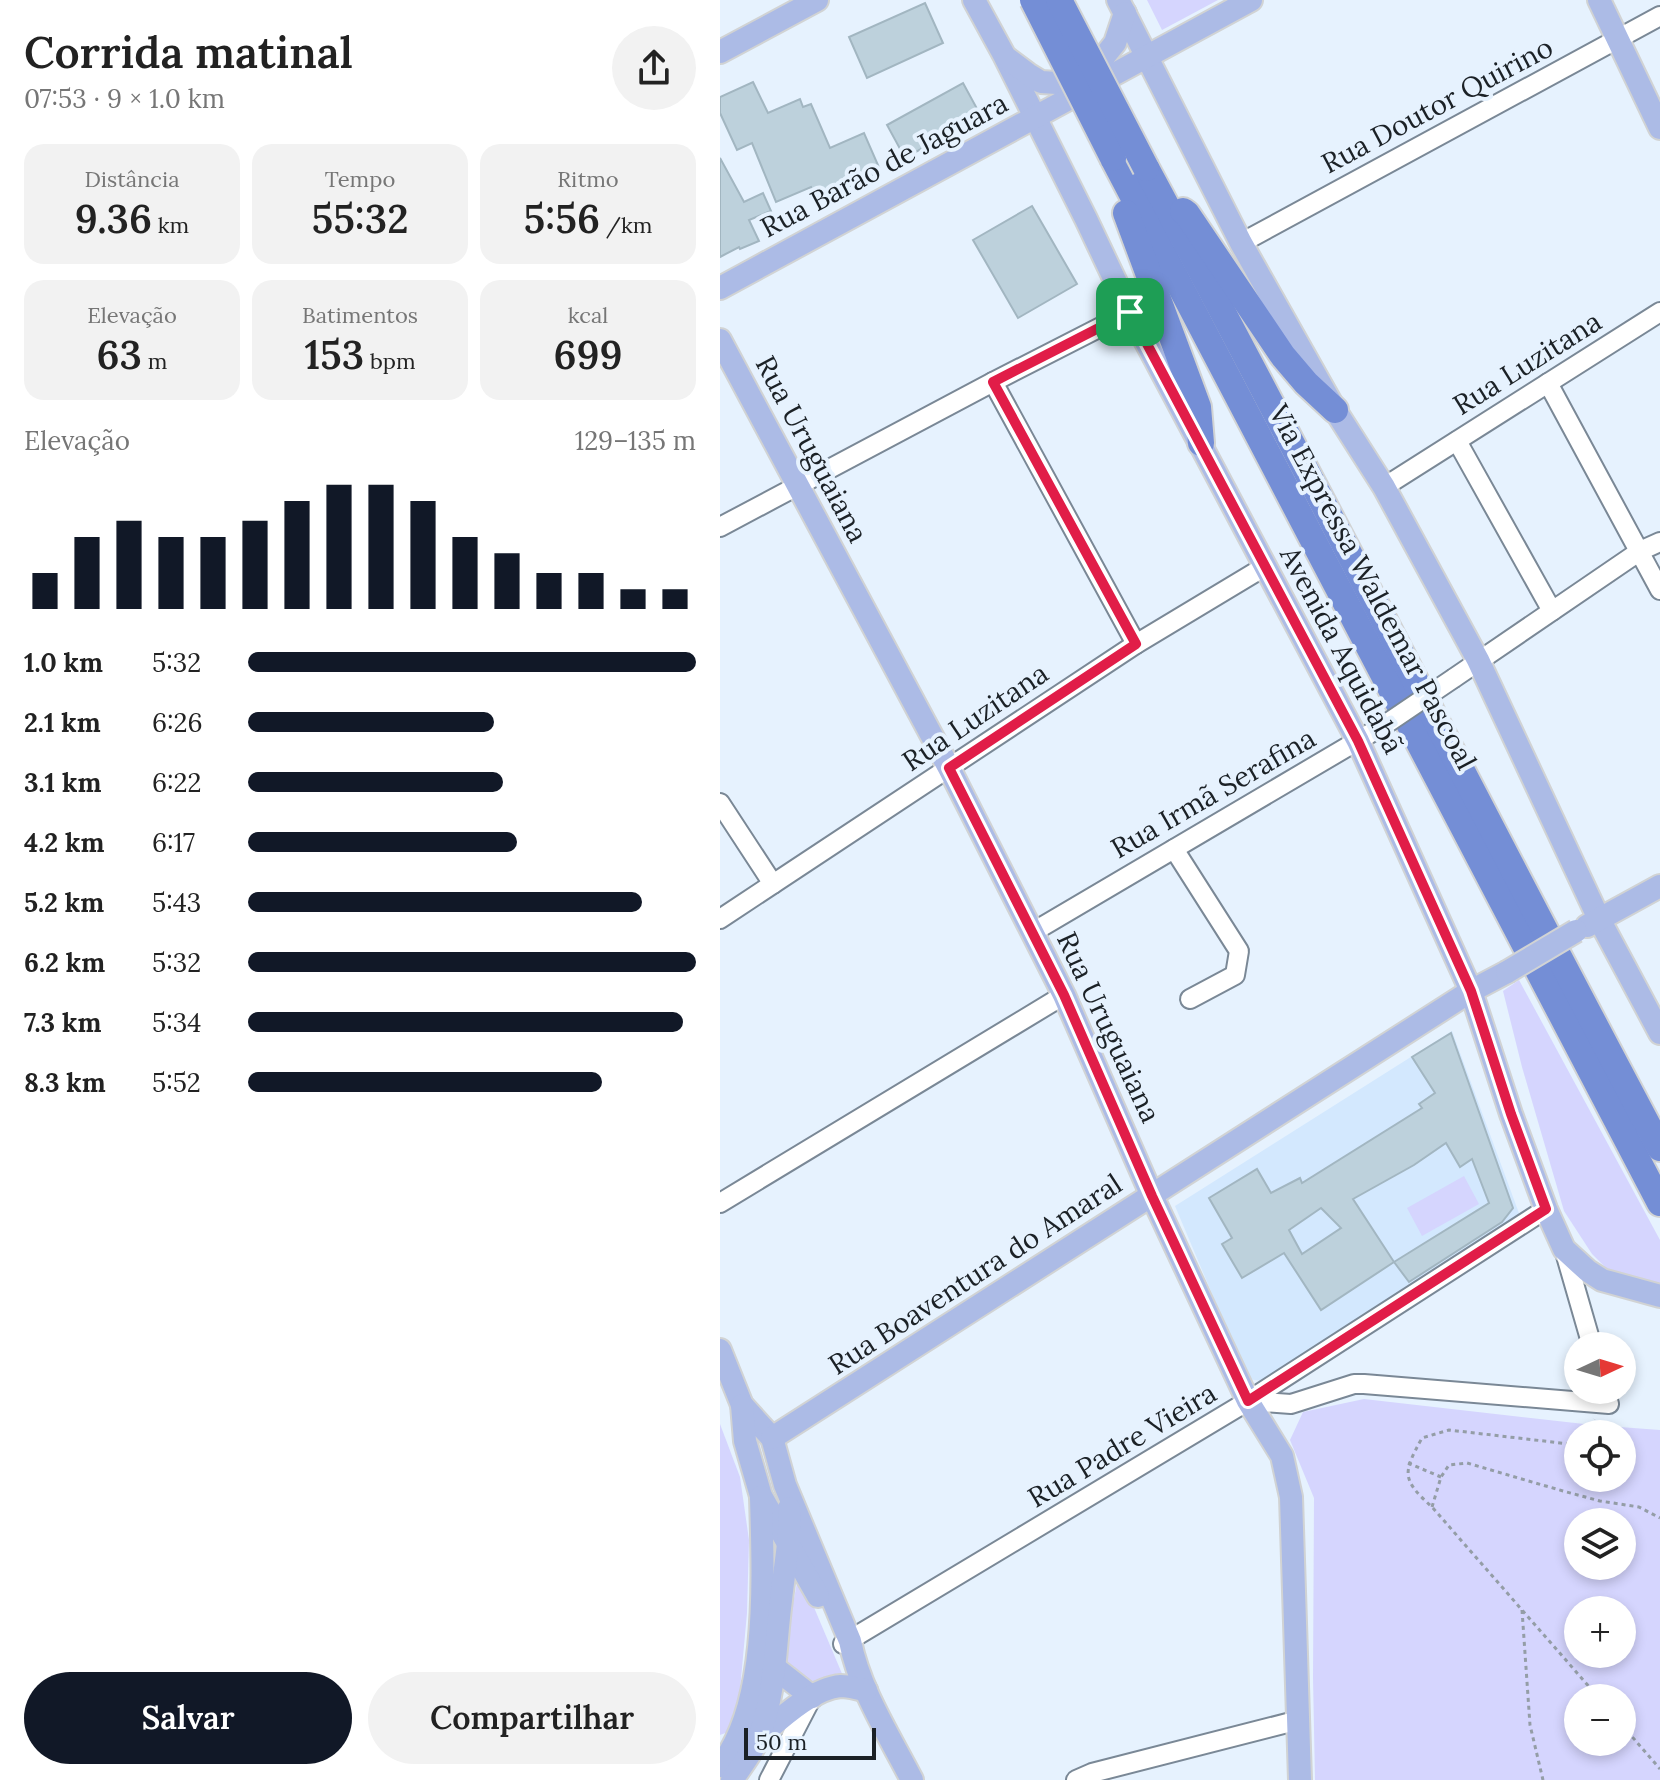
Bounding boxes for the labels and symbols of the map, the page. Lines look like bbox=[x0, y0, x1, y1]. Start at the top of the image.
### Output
street label: Rua Doutor Quirino bbox=[1315, 29, 1559, 181]
street label: Rua Barão de Jaguara bbox=[754, 85, 1014, 245]
pin bbox=[1096, 278, 1164, 346]
street label: Rua Luzitana bbox=[1446, 303, 1608, 423]
street label: Rua Uruguaiana bbox=[748, 349, 876, 549]
street label: Via Expressa Waldemar Pascoal bbox=[1261, 397, 1485, 776]
street label: Avenida Aquidabã bbox=[1272, 539, 1412, 760]
street label: Rua Luzitana bbox=[895, 655, 1055, 779]
street label: Rua Irmã Serafina bbox=[1104, 720, 1322, 866]
street label: Rua Uruguaiana bbox=[1049, 926, 1169, 1128]
street label: Rua Boaventura do Amaral bbox=[821, 1166, 1129, 1382]
north arrow bbox=[1564, 1332, 1636, 1404]
street label: Rua Padre Vieira bbox=[1021, 1375, 1223, 1515]
scale bar bbox=[744, 1724, 876, 1760]

